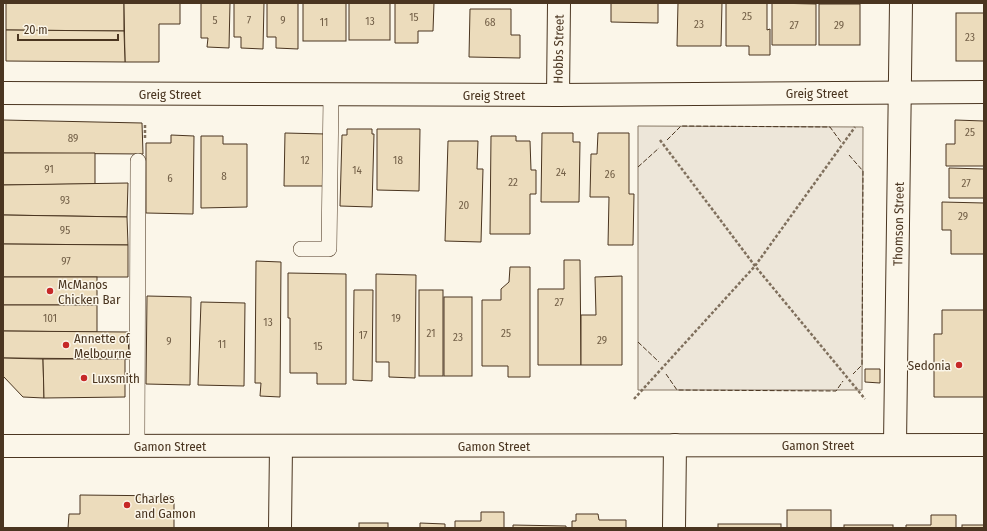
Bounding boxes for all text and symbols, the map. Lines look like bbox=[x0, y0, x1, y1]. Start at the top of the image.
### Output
house number: 25 bbox=[742, 10, 752, 23]
house number: 15 bbox=[409, 11, 419, 24]
house number: 5 bbox=[212, 14, 218, 27]
house number: 7 bbox=[247, 14, 252, 27]
house number: 9 bbox=[280, 14, 286, 27]
street label: Hobbs Street bbox=[550, 14, 567, 84]
house number: 13 bbox=[365, 15, 375, 28]
scale bar bbox=[18, 16, 118, 42]
house number: 11 bbox=[320, 16, 328, 29]
house number: 68 bbox=[485, 16, 496, 29]
house number: 23 bbox=[694, 18, 704, 31]
house number: 27 bbox=[789, 19, 799, 32]
house number: 29 bbox=[834, 19, 844, 32]
text: 20 m bbox=[24, 23, 48, 37]
house number: 23 bbox=[965, 31, 975, 44]
street label: Greig Street bbox=[786, 86, 849, 101]
street label: Greig Street bbox=[139, 87, 202, 102]
street label: Greig Street bbox=[463, 88, 526, 103]
house number: 25 bbox=[965, 126, 975, 139]
house number: 89 bbox=[68, 132, 78, 145]
house number: 12 bbox=[300, 154, 310, 167]
house number: 18 bbox=[393, 154, 403, 167]
house number: 91 bbox=[44, 163, 54, 176]
house number: 14 bbox=[352, 164, 362, 177]
house number: 24 bbox=[556, 166, 567, 179]
house number: 26 bbox=[605, 168, 616, 181]
house number: 8 bbox=[221, 170, 227, 183]
house number: 6 bbox=[167, 172, 173, 185]
house number: 22 bbox=[508, 176, 518, 189]
house number: 27 bbox=[961, 177, 971, 190]
street label: Thomson Street bbox=[890, 181, 907, 266]
house number: 93 bbox=[60, 194, 70, 207]
house number: 20 bbox=[459, 199, 470, 212]
house number: 29 bbox=[958, 210, 968, 223]
house number: 95 bbox=[60, 224, 70, 237]
house number: 97 bbox=[61, 255, 71, 268]
place label: McManos Chicken Bar bbox=[58, 277, 121, 307]
marker: McManos Chicken Bar bbox=[45, 286, 55, 296]
house number: 27 bbox=[554, 296, 564, 309]
house number: 101 bbox=[43, 312, 57, 325]
house number: 19 bbox=[391, 312, 401, 325]
house number: 13 bbox=[263, 316, 273, 329]
house number: 21 bbox=[427, 327, 435, 340]
house number: 25 bbox=[501, 327, 511, 340]
house number: 17 bbox=[359, 329, 368, 342]
place label: Annette of Melbourne bbox=[74, 331, 131, 361]
house number: 23 bbox=[453, 331, 463, 344]
house number: 29 bbox=[597, 334, 607, 347]
house number: 9 bbox=[166, 335, 172, 348]
house number: 11 bbox=[218, 338, 226, 351]
marker: Annette of Melbourne bbox=[61, 340, 71, 350]
house number: 15 bbox=[313, 340, 323, 353]
place label: Sedonia bbox=[908, 358, 951, 373]
marker: Sedonia bbox=[954, 360, 964, 370]
place label: Luxsmith bbox=[92, 371, 140, 386]
marker: Luxsmith bbox=[79, 373, 89, 383]
street label: Gamon Street bbox=[782, 438, 855, 453]
street label: Gamon Street bbox=[134, 439, 207, 454]
street label: Gamon Street bbox=[458, 439, 531, 454]
place label: Charles and Gamon bbox=[135, 491, 196, 521]
marker: Charles and Gamon bbox=[122, 500, 132, 510]

